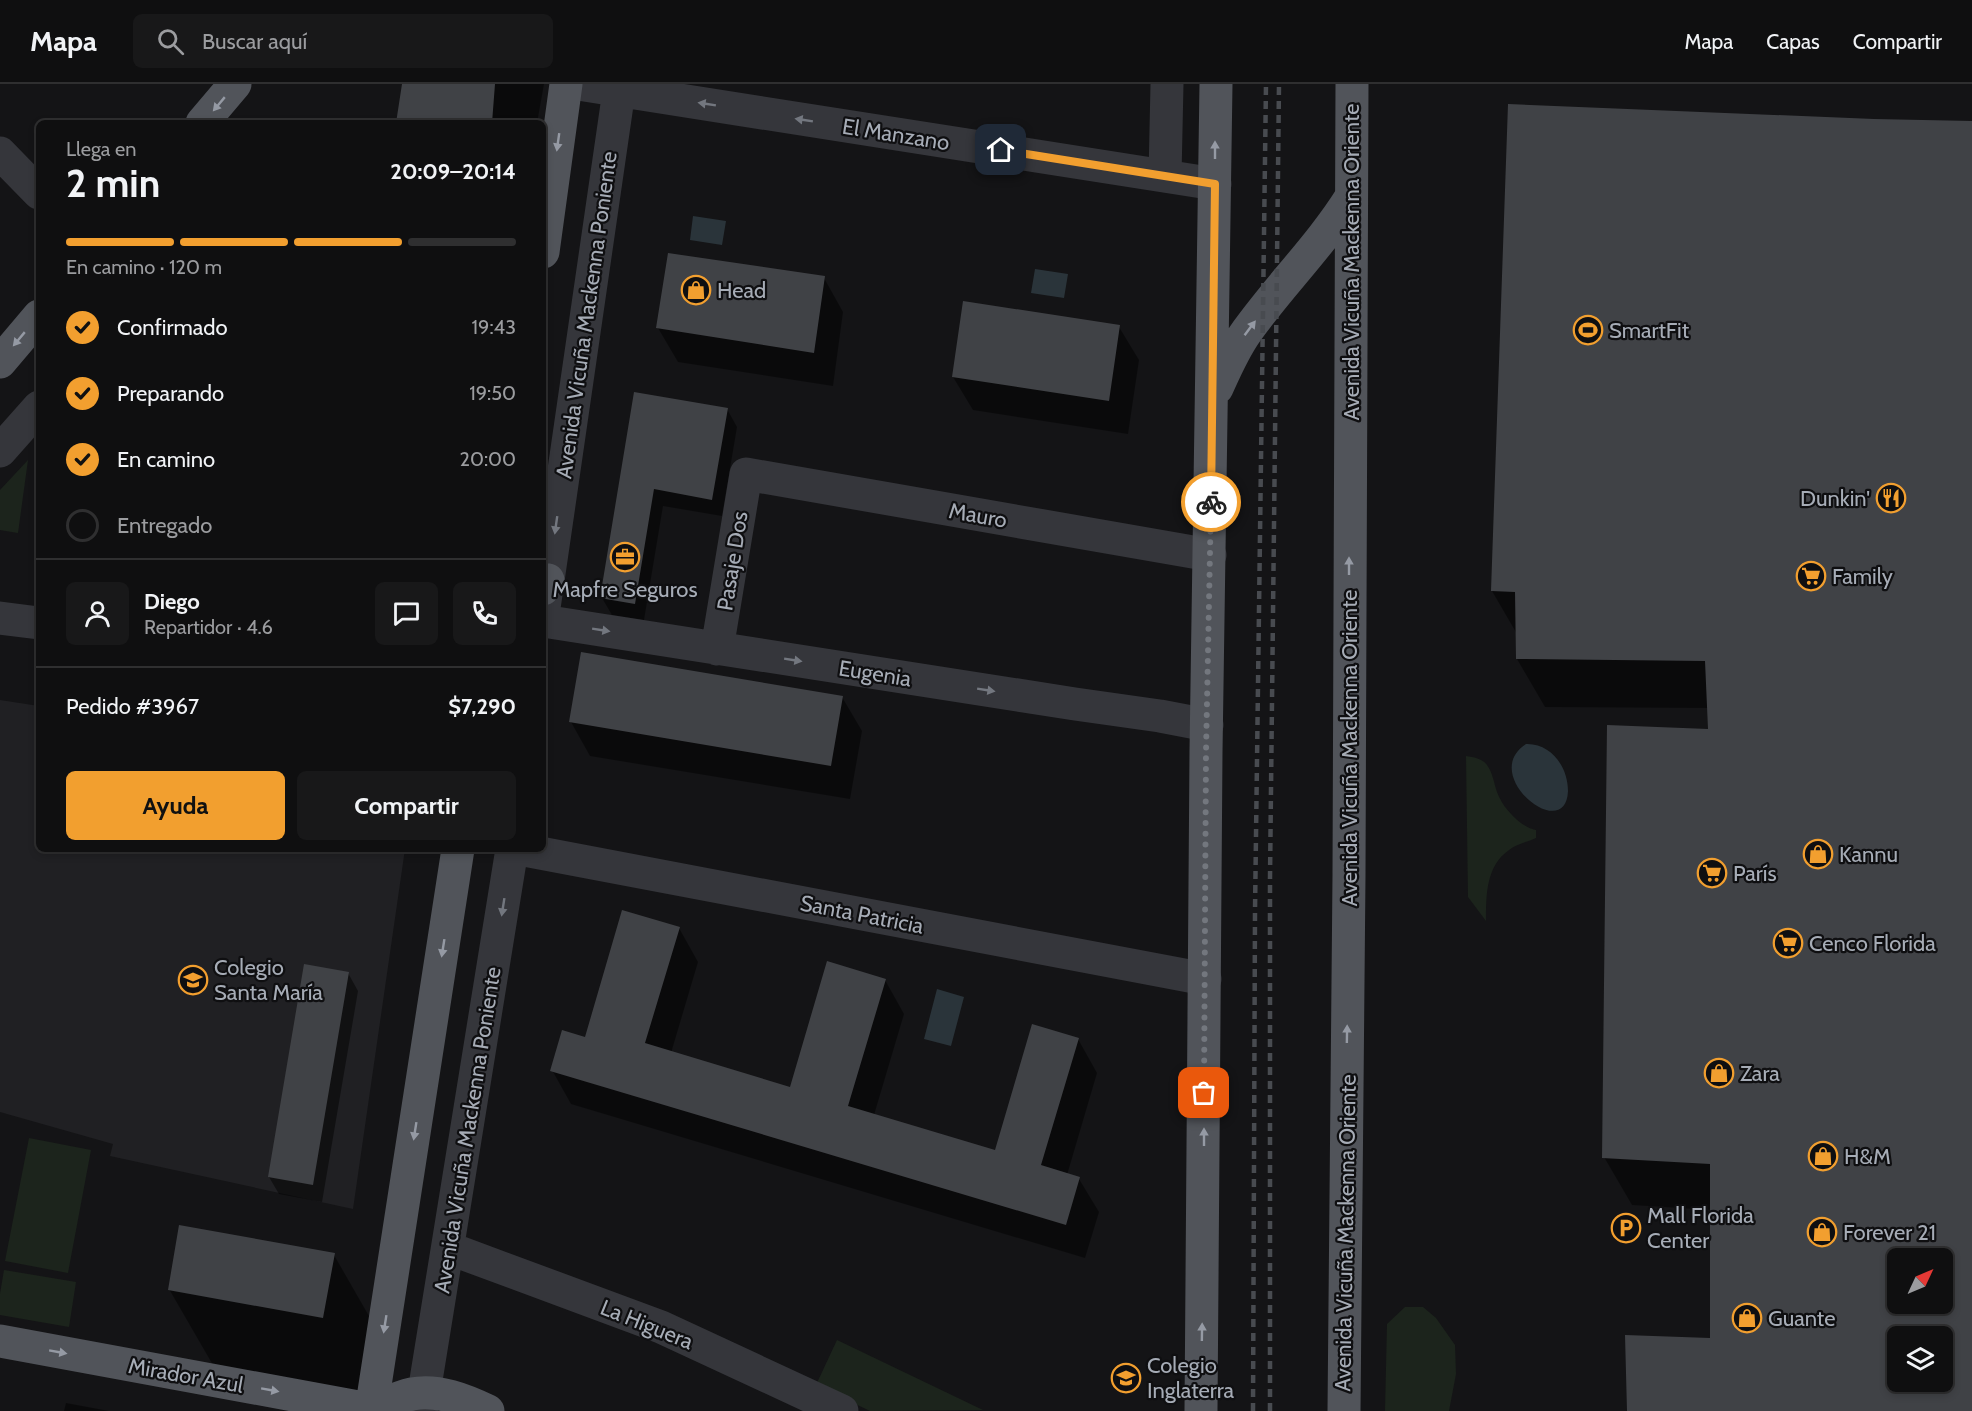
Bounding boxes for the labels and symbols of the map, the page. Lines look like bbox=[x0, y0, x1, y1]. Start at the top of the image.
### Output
one-way arrow bbox=[213, 96, 226, 111]
one-way arrow bbox=[697, 100, 716, 109]
street label: Avenida Vicuña Mackenna Oriente bbox=[1338, 103, 1365, 421]
street label: El Manzano bbox=[840, 113, 951, 156]
one-way arrow bbox=[795, 115, 814, 124]
pin bbox=[975, 124, 1026, 175]
one-way arrow bbox=[554, 133, 563, 152]
one-way arrow bbox=[1210, 141, 1220, 160]
street label: Avenida Vicuña Mackenna Poniente bbox=[550, 150, 623, 480]
shop icon: Head bbox=[680, 274, 712, 306]
place label: Head bbox=[717, 277, 766, 304]
sports icon: SmartFit bbox=[1572, 314, 1604, 346]
place label: SmartFit bbox=[1609, 317, 1690, 344]
one-way arrow bbox=[1243, 320, 1256, 336]
one-way arrow bbox=[13, 331, 26, 347]
courier bbox=[1181, 472, 1241, 532]
restaurant icon: Dunkin' bbox=[1875, 482, 1907, 514]
place label: Dunkin' bbox=[1800, 485, 1870, 512]
street label: Mauro bbox=[947, 497, 1009, 534]
street label: Pasaje Dos bbox=[711, 509, 754, 613]
one-way arrow bbox=[552, 515, 561, 534]
office icon: Mapfre Seguros bbox=[609, 541, 641, 573]
one-way arrow bbox=[1345, 557, 1354, 576]
supermarket icon: Family bbox=[1795, 560, 1827, 592]
place label: Family bbox=[1832, 563, 1893, 590]
place label: Mapfre Seguros bbox=[552, 576, 698, 603]
street label: Avenida Vicuña Mackenna Oriente bbox=[1336, 589, 1363, 907]
one-way arrow bbox=[591, 625, 610, 634]
street label: Eugenia bbox=[837, 654, 914, 693]
one-way arrow bbox=[784, 656, 803, 665]
one-way arrow bbox=[977, 686, 996, 695]
shop icon: Kannu bbox=[1802, 838, 1834, 870]
place label: Kannu bbox=[1839, 841, 1898, 868]
supermarket icon: París bbox=[1696, 857, 1728, 889]
place label: París bbox=[1733, 860, 1777, 887]
street label: Santa Patricia bbox=[798, 889, 926, 940]
one-way arrow bbox=[498, 897, 507, 916]
supermarket icon: Cenco Florida bbox=[1772, 927, 1804, 959]
place label: Cenco Florida bbox=[1809, 930, 1936, 957]
one-way arrow bbox=[438, 939, 447, 958]
place label: Colegio Santa María bbox=[214, 954, 323, 1006]
school or university icon: Colegio Santa María bbox=[177, 964, 209, 996]
street label: Avenida Vicuña Mackenna Poniente bbox=[428, 965, 507, 1295]
one-way arrow bbox=[1343, 1025, 1352, 1044]
shop icon: Zara bbox=[1703, 1057, 1735, 1089]
place label: Zara bbox=[1740, 1060, 1780, 1087]
pin bbox=[1178, 1067, 1229, 1118]
street label: Avenida Vicuña Mackenna Oriente bbox=[1329, 1074, 1362, 1392]
one-way arrow bbox=[410, 1122, 419, 1141]
one-way arrow bbox=[1199, 1127, 1208, 1146]
shop icon: H&M bbox=[1807, 1140, 1839, 1172]
place label: H&M bbox=[1844, 1143, 1891, 1170]
place label: Mall Florida Center bbox=[1647, 1202, 1754, 1254]
parking icon: Mall Florida Center bbox=[1610, 1212, 1642, 1244]
shop icon: Forever 21 bbox=[1806, 1216, 1838, 1248]
place label: Forever 21 bbox=[1843, 1219, 1936, 1246]
north arrow bbox=[1887, 1248, 1953, 1314]
street label: La Higuera bbox=[596, 1294, 698, 1355]
shop icon: Guante bbox=[1731, 1302, 1763, 1334]
place label: Guante bbox=[1768, 1305, 1835, 1332]
one-way arrow bbox=[380, 1314, 389, 1333]
one-way arrow bbox=[1197, 1322, 1207, 1341]
one-way arrow bbox=[48, 1348, 67, 1357]
street label: Mirador Azul bbox=[126, 1352, 246, 1399]
place label: Colegio Inglaterra bbox=[1147, 1352, 1235, 1404]
school or university icon: Colegio Inglaterra bbox=[1110, 1362, 1142, 1394]
one-way arrow bbox=[261, 1386, 280, 1395]

